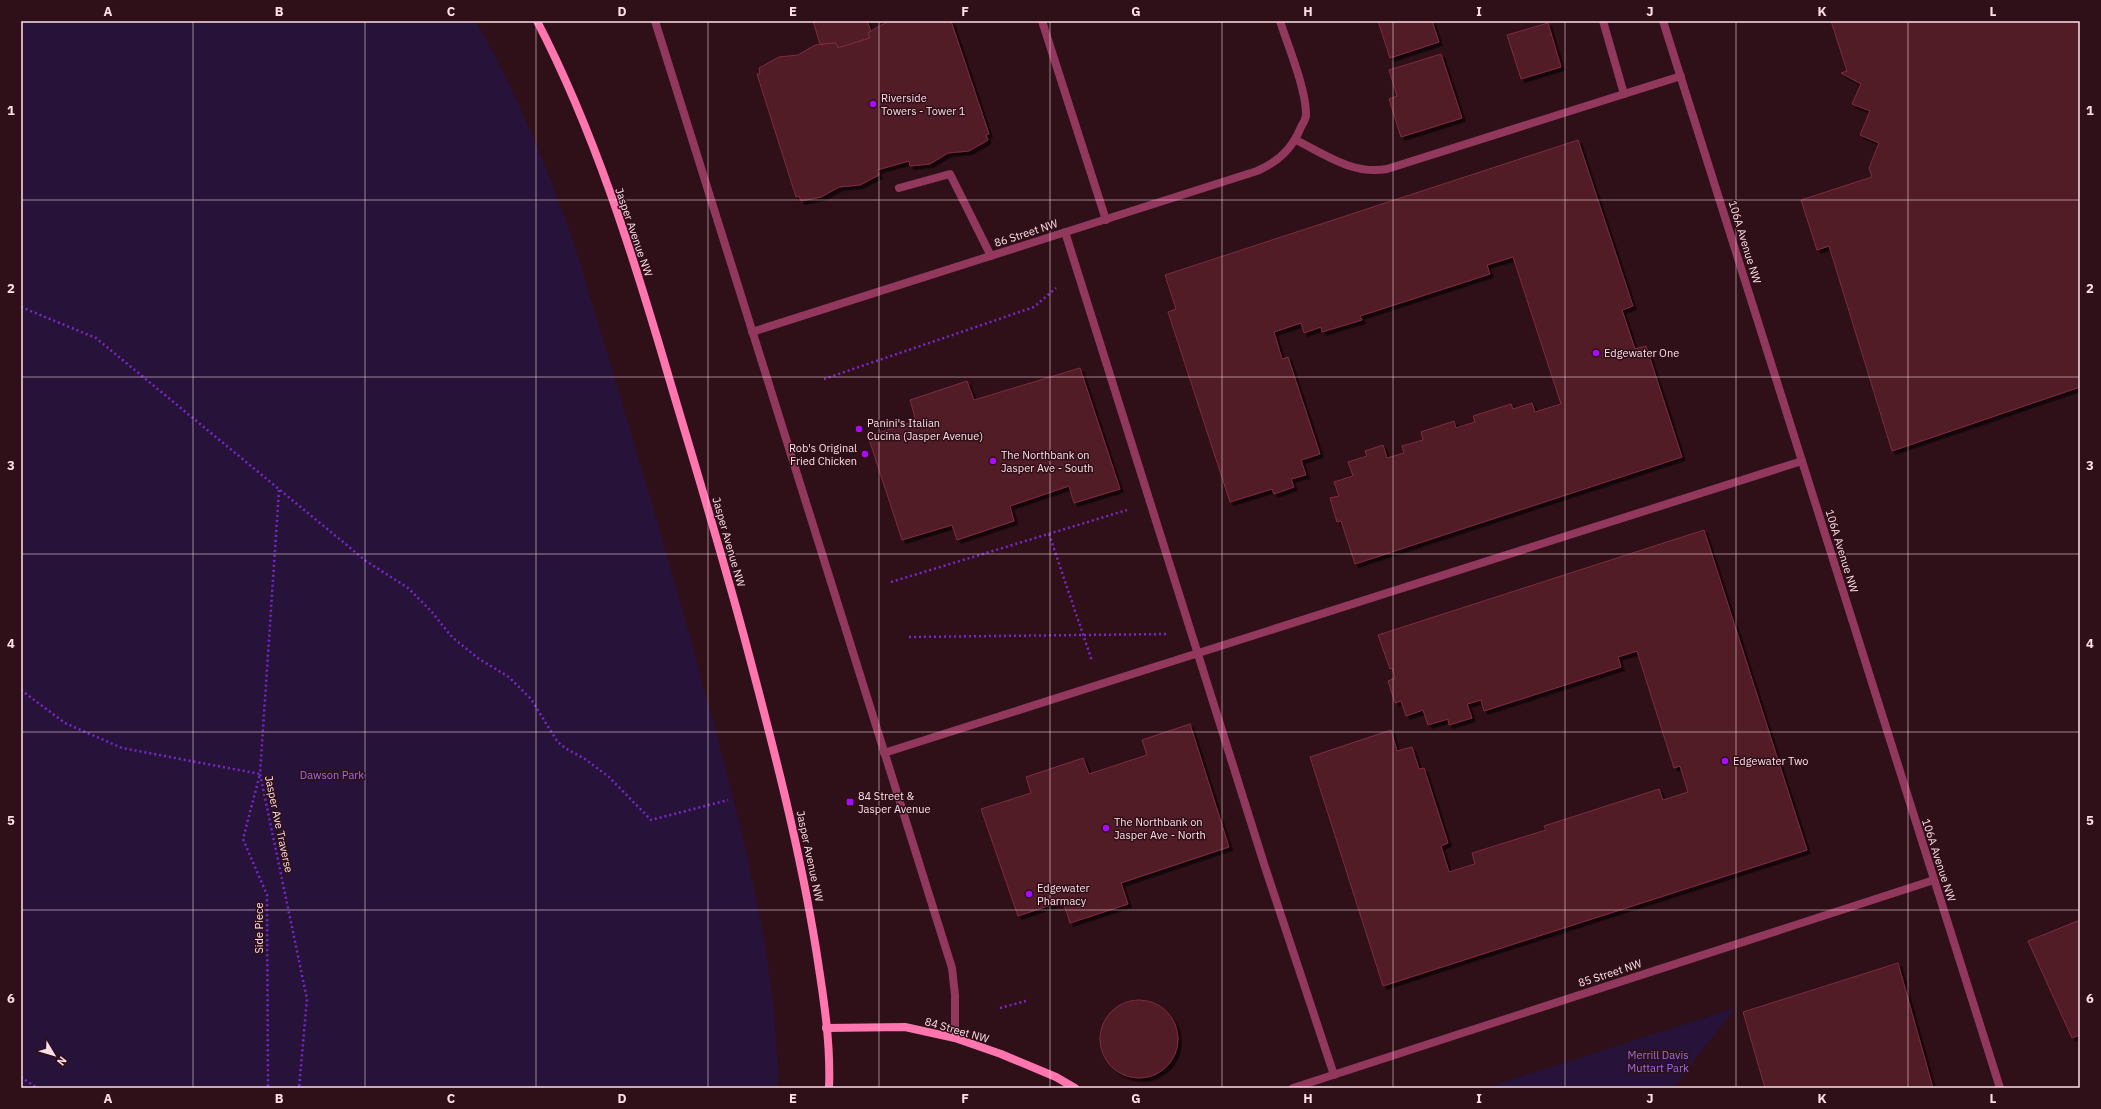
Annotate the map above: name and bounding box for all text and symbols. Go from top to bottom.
text: A [104,3,113,20]
text: B [275,3,284,20]
text: C [447,3,456,20]
text: D [617,3,627,20]
text: E [789,3,797,20]
text: F [961,3,969,20]
text: G [1131,3,1141,20]
text: H [1303,3,1313,20]
text: I [1476,3,1482,20]
text: J [1646,3,1654,20]
text: K [1817,3,1827,20]
text: L [1990,3,1997,20]
place label: Riverside Towers - Tower 1 [881,91,966,118]
marker: Riverside Towers - Tower 1 [868,99,878,109]
text: 1 [7,102,15,119]
text: 1 [2086,102,2094,119]
street label: Jasper Avenue NW [612,186,656,278]
street label: 106A Avenue NW [1726,199,1764,286]
street label: 86 Street NW [992,216,1060,250]
text: 2 [7,280,15,297]
text: 2 [2086,280,2094,297]
place label: Edgewater One [1604,346,1679,360]
marker: Edgewater One [1591,348,1601,358]
place label: Panini's Italian Cucina (Jasper Avenue) [867,416,983,443]
marker: Panini's Italian Cucina (Jasper Avenue) [854,424,864,434]
place label: Rob's Original Fried Chicken [789,441,857,468]
place label: The Northbank on Jasper Ave - South [1001,448,1094,475]
marker: Rob's Original Fried Chicken [860,449,870,459]
marker: The Northbank on Jasper Ave - South [988,456,998,466]
text: 3 [7,457,15,474]
text: 3 [2086,457,2094,474]
street label: Jasper Avenue NW [709,495,749,589]
street label: 106A Avenue NW [1823,508,1861,595]
text: 4 [7,635,15,652]
text: 4 [2086,635,2094,652]
place label: Edgewater Two [1733,754,1809,768]
marker: Edgewater Two [1720,756,1730,766]
park label: Dawson Park [300,768,364,782]
street label: Jasper Ave Traverse [262,774,296,874]
place label: 84 Street & Jasper Avenue [858,789,931,816]
marker: 84 Street & Jasper Avenue [845,797,855,807]
street label: Jasper Avenue NW [794,809,827,903]
text: 5 [7,812,15,829]
text: 5 [2086,812,2094,829]
place label: The Northbank on Jasper Ave - North [1114,815,1206,842]
street label: 106A Avenue NW [1919,817,1959,903]
marker: The Northbank on Jasper Ave - North [1101,823,1111,833]
place label: Edgewater Pharmacy [1037,881,1090,908]
marker: Edgewater Pharmacy [1024,889,1034,899]
street label: Side Piece [252,902,266,954]
street label: 85 Street NW [1576,956,1644,990]
text: 6 [7,990,15,1007]
text: 6 [2086,990,2094,1007]
street label: 84 Street NW [923,1014,991,1046]
north arrow [34,1035,74,1075]
park label: Merrill Davis Muttart Park [1627,1048,1689,1075]
text: N [54,1054,70,1069]
text: A [104,1090,113,1107]
text: B [275,1090,284,1107]
text: C [447,1090,456,1107]
text: D [617,1090,627,1107]
text: E [789,1090,797,1107]
text: F [961,1090,969,1107]
text: G [1131,1090,1141,1107]
text: H [1303,1090,1313,1107]
text: I [1476,1090,1482,1107]
text: J [1646,1090,1654,1107]
text: K [1817,1090,1827,1107]
text: L [1990,1090,1997,1107]

